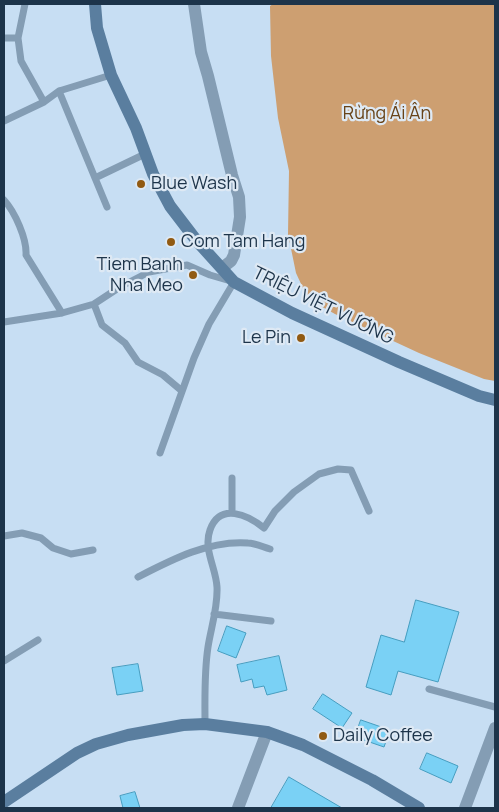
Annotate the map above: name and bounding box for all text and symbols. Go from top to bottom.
park label: Rừng Ái Ân [343,103,431,125]
place label: Blue Wash [151,173,237,195]
marker: Blue Wash [135,178,147,190]
place label: Com Tam Hang [181,231,305,253]
marker: Com Tam Hang [165,236,177,248]
place label: Tiem Banh Nha Meo [97,254,183,296]
street label: TRIỆU VIỆT VƯƠNG [249,263,397,349]
marker: Tiem Banh Nha Meo [187,269,199,281]
place label: Le Pin [242,327,291,349]
marker: Le Pin [295,332,307,344]
place label: Daily Coffee [333,725,433,747]
marker: Daily Coffee [317,730,329,742]

